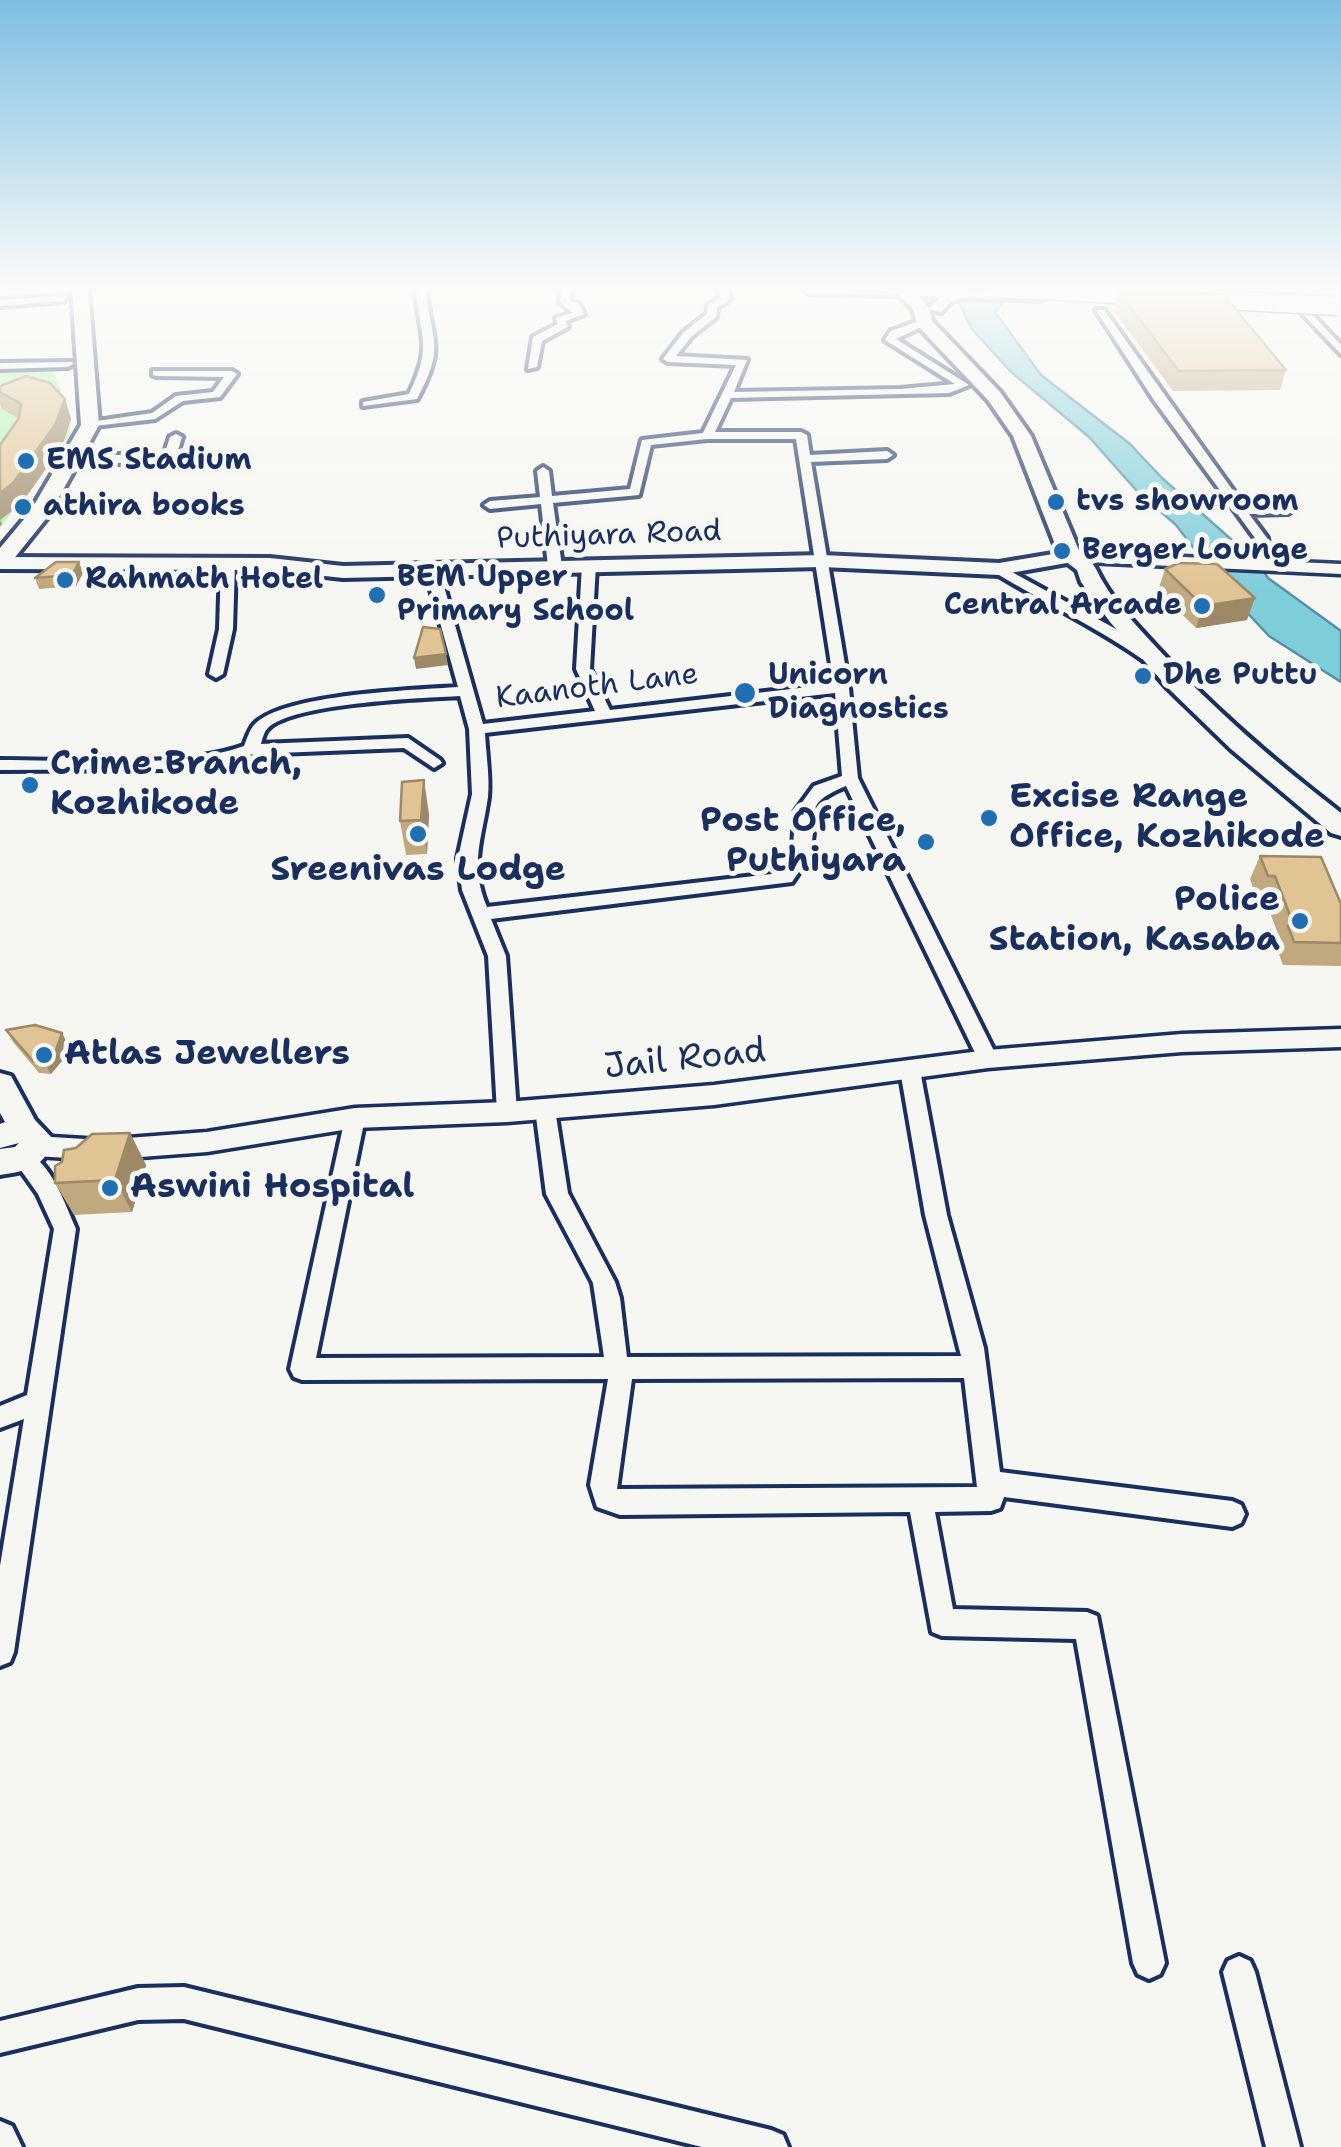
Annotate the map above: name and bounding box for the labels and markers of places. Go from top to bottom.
place label: EMS Stadium [46,443,252,479]
marker: EMS Stadium [15,450,37,472]
place label: tvs showroom [1076,484,1299,520]
place label: athira books [43,489,245,525]
marker: tvs showroom [1045,491,1067,513]
marker: athira books [12,496,34,518]
place label: Berger Lounge [1082,533,1308,569]
marker: Berger Lounge [1051,540,1073,562]
place label: BEM Upper Primary School [397,560,634,630]
place label: Rahmath Hotel [85,562,323,598]
marker: Rahmath Hotel [54,569,76,591]
marker: BEM Upper Primary School [366,584,388,606]
place label: Central Arcade [944,588,1182,624]
marker: Central Arcade [1191,595,1213,617]
place label: Unicorn Diagnostics [768,658,949,728]
place label: Dhe Puttu [1163,658,1317,694]
marker: Dhe Puttu [1132,665,1154,687]
marker: Unicorn Diagnostics [732,680,758,706]
place label: Crime Branch, Kozhikode [50,744,302,826]
marker: Crime Branch, Kozhikode [19,774,41,796]
place label: Excise Range Office, Kozhikode [1009,777,1325,859]
place label: Post Office, Puthiyara [700,801,906,883]
marker: Excise Range Office, Kozhikode [978,807,1000,829]
marker: Sreenivas Lodge [407,823,429,845]
marker: Post Office, Puthiyara [915,831,937,853]
place label: Sreenivas Lodge [270,850,566,892]
place label: Police Station, Kasaba [988,880,1280,962]
marker: Police Station, Kasaba [1289,910,1311,932]
place label: Atlas Jewellers [64,1034,350,1076]
marker: Atlas Jewellers [33,1044,55,1066]
place label: Aswini Hospital [130,1167,414,1209]
marker: Aswini Hospital [99,1177,121,1199]

